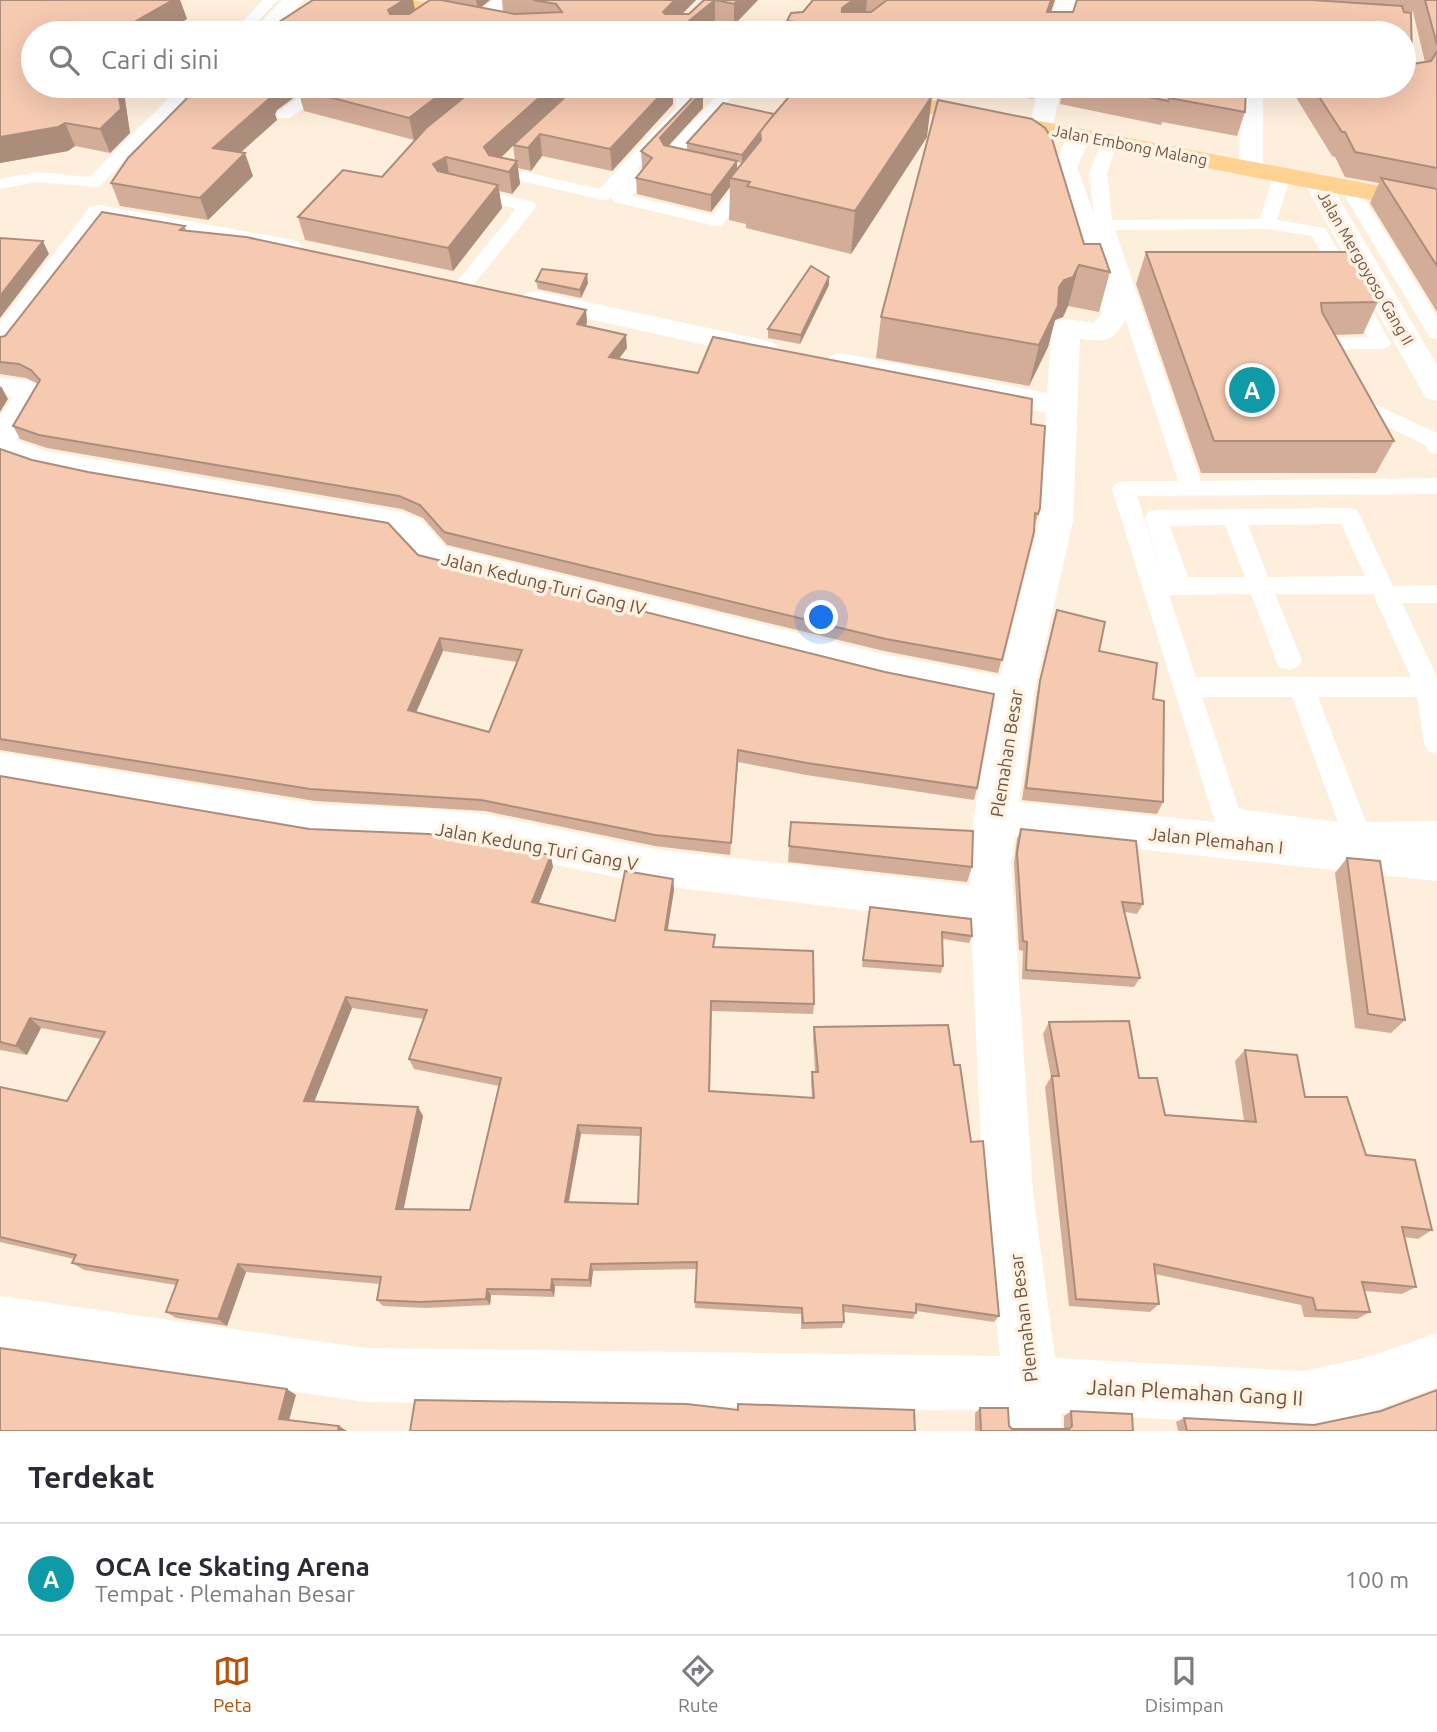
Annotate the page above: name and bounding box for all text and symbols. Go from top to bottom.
search box [21,21,1416,98]
icon: search [45,41,83,79]
text: Cari di sini [101,45,219,74]
street label: Jalan Embong Malang [1051,121,1209,169]
street label: Jalan Mergoyoso Gang II [1315,188,1417,348]
pin: A [1229,364,1275,416]
street label: Jalan Kedung Turi Gang IV [440,548,649,618]
your location [804,600,838,634]
street label: Plemahan Besar [986,687,1026,818]
street label: Jalan Kedung Turi Gang V [434,818,640,874]
street label: Jalan Plemahan I [1148,823,1284,857]
street label: Plemahan Besar [1005,1252,1041,1383]
street label: Jalan Plemahan Gang II [1086,1374,1304,1410]
text: Terdekat [28,1460,154,1494]
text: OCA Ice Skating Arena [95,1552,370,1581]
text: A [43,1567,59,1592]
text: 100 m [1345,1567,1409,1592]
text: Tempat · Plemahan Besar [95,1581,355,1606]
tab: Peta [213,1652,252,1716]
tab: Rute [678,1652,719,1716]
tab: Disimpan [1145,1652,1224,1716]

